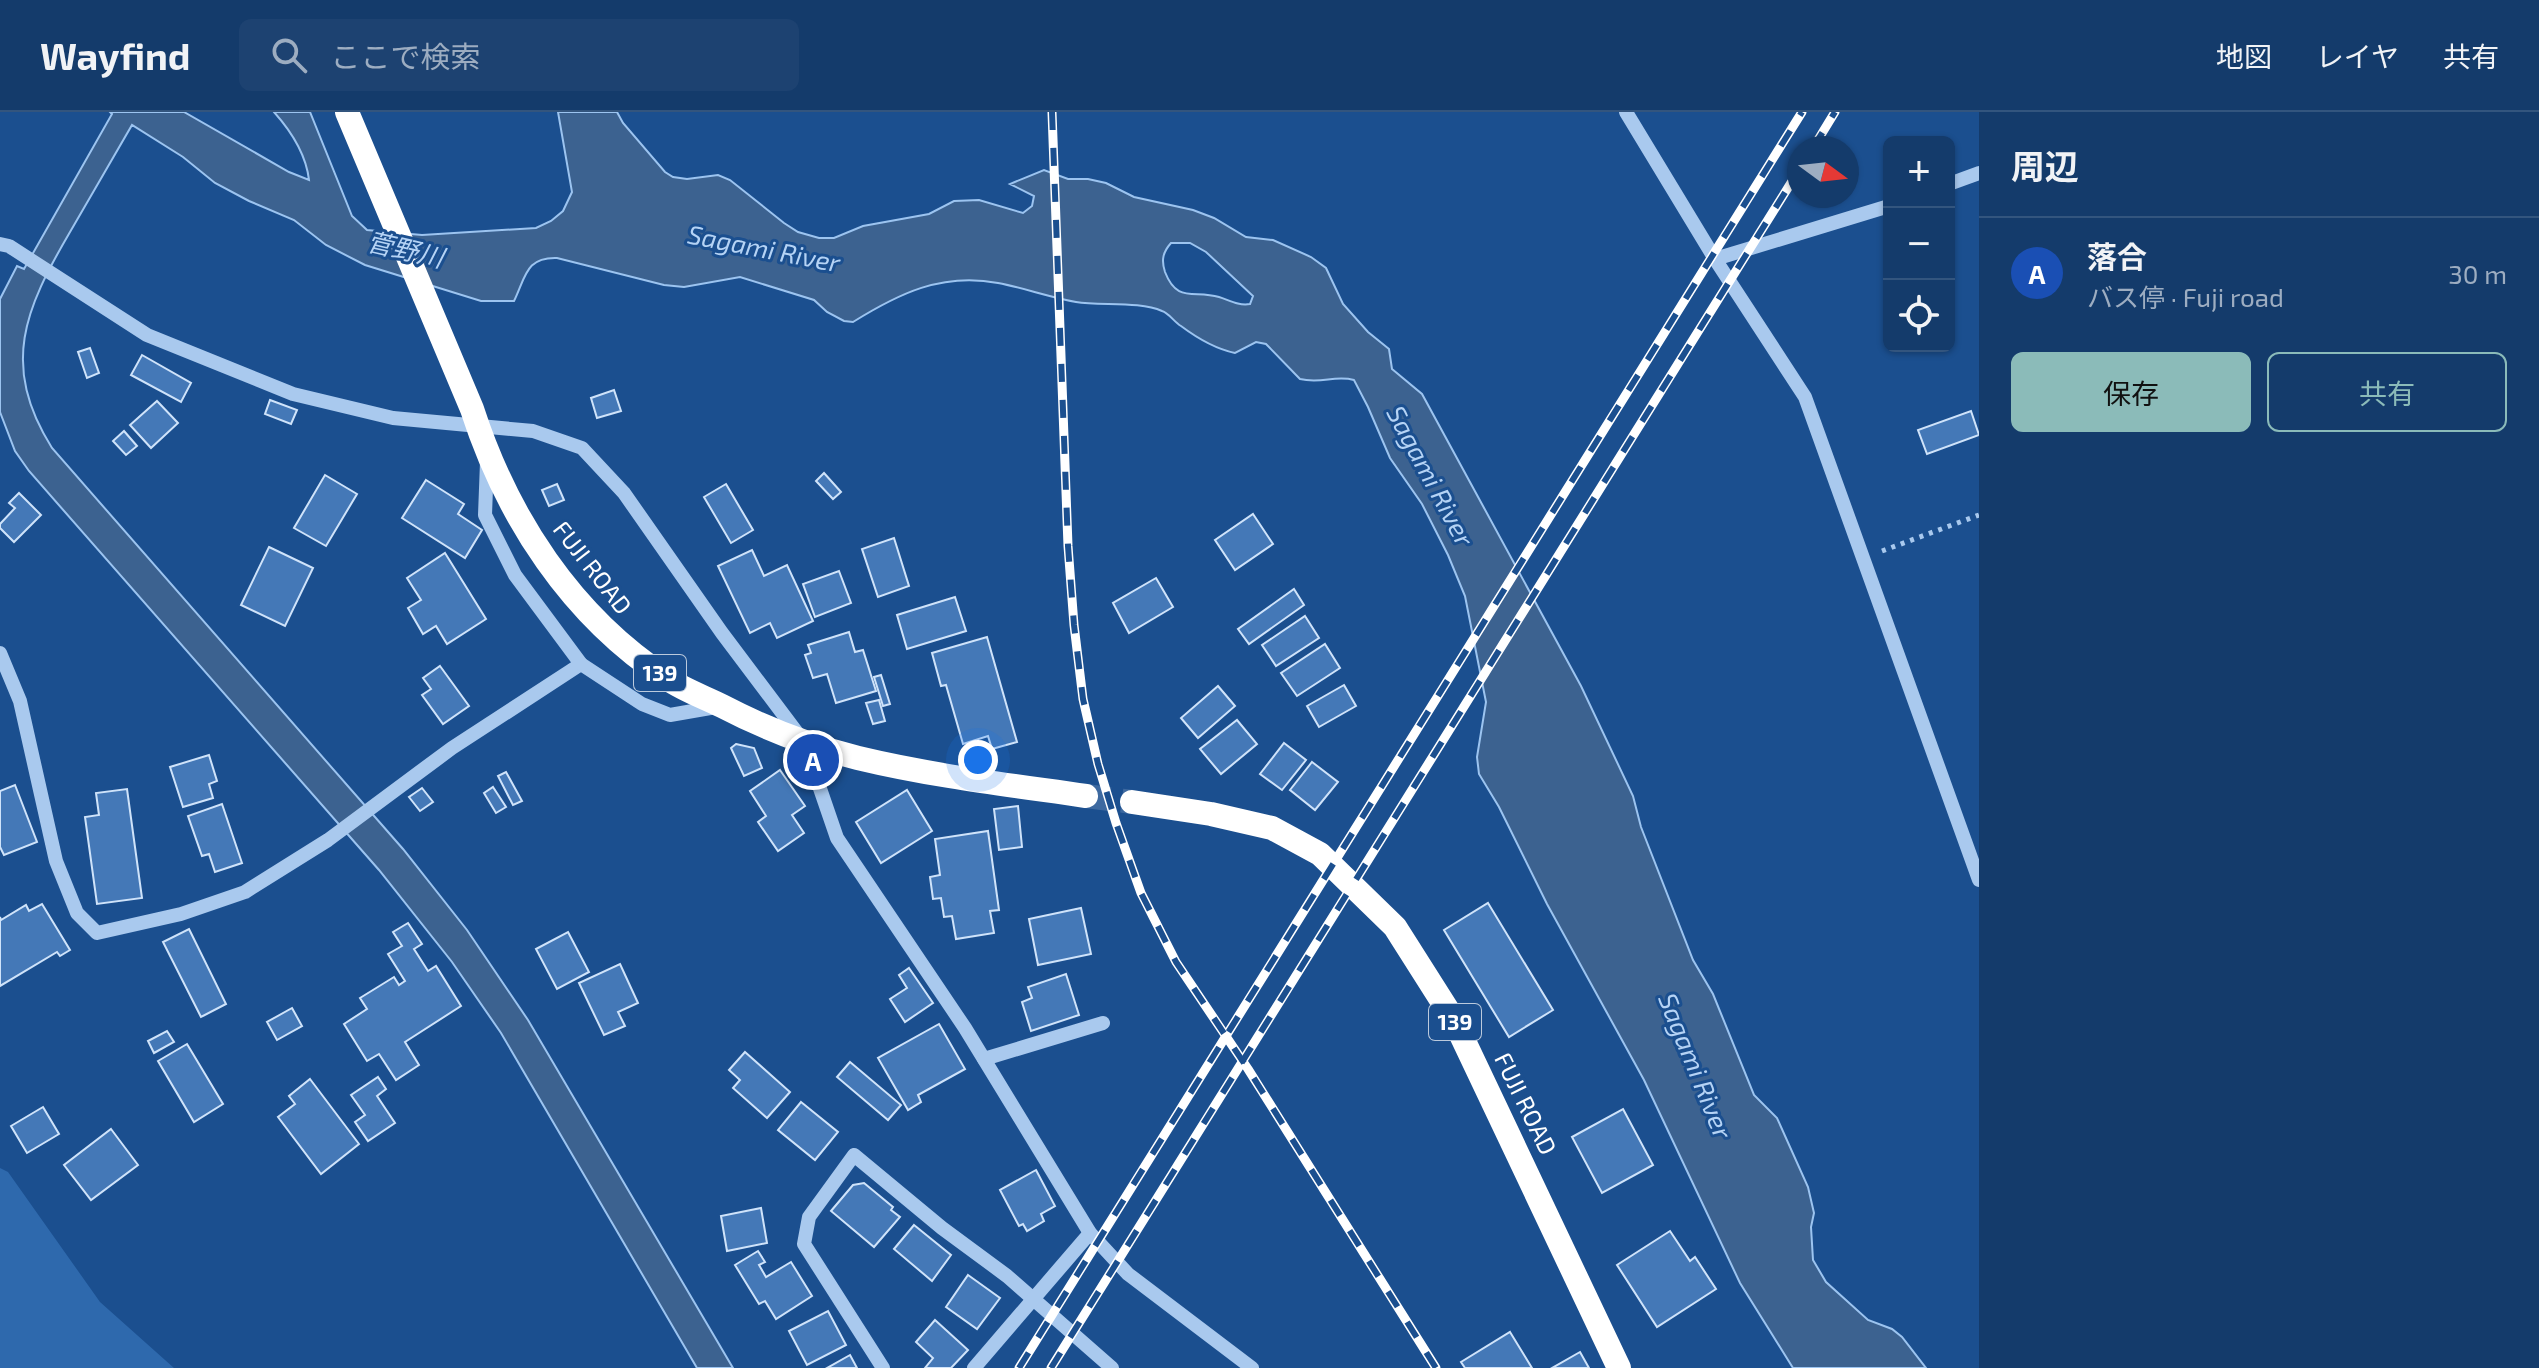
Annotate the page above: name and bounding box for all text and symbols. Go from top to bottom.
search box [239,19,799,91]
text: Wayfind [40,32,191,78]
icon: search [267,33,311,77]
text: ここで検索 [331,38,481,74]
text: 地図 [2216,39,2272,73]
text: レイヤ [2316,39,2399,73]
text: 共有 [2443,39,2499,73]
north arrow [1787,136,1859,208]
map controls [1883,136,1955,352]
button: + [1883,136,1955,208]
text: 周辺 [2011,145,2079,186]
button: − [1883,208,1955,280]
water label: Sagami River [685,218,844,278]
water label: 菅野川 [364,225,450,273]
text: 落合 [2087,238,2147,274]
text: A [2029,258,2045,289]
text: 30 m [2448,258,2507,289]
button: locate [1883,280,1955,352]
text: バス停 · Fuji road [2087,281,2284,312]
button: 保存 [2011,352,2251,432]
button: 共有 [2267,352,2507,432]
water label: Sagami River [1381,400,1482,551]
street label: FUJI ROAD [548,515,638,619]
road number: 139 [634,655,686,691]
pin: A [787,730,839,790]
your location [958,740,998,780]
water label: Sagami River [1653,988,1740,1144]
road number: 139 [1429,1004,1481,1040]
street label: FUJI ROAD [1489,1048,1563,1159]

